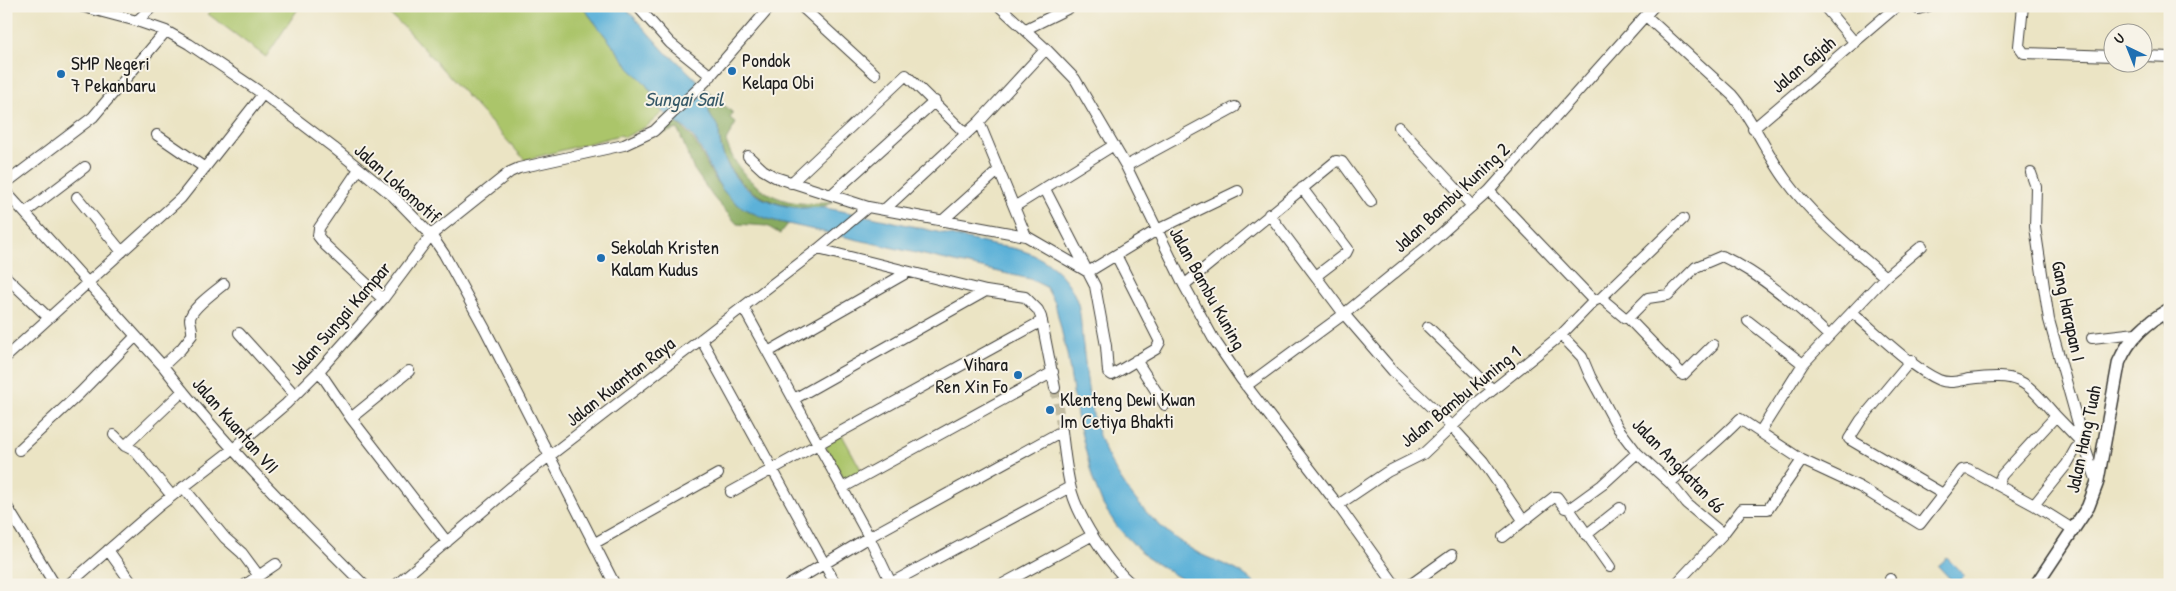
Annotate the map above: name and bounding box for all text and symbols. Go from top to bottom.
north arrow [2104,22,2154,72]
text: U [2109,28,2128,48]
street label: Jalan Gajah [1765,29,1841,99]
place label: Pondok Kelapa Obi [742,47,815,95]
place label: SMP Negeri 7 Pekanbaru [71,50,156,98]
marker: Pondok Kelapa Obi [726,65,738,77]
marker: SMP Negeri 7 Pekanbaru [55,68,67,80]
water label: Sungai Sail [645,85,725,113]
street label: Jalan Bambu Kuning 2 [1387,136,1515,258]
street label: Jalan Lokomotif [349,137,447,229]
street label: Jalan Bambu Kuning [1163,222,1253,354]
place label: Sekolah Kristen Kalam Kudus [611,234,719,282]
marker: Sekolah Kristen Kalam Kudus [595,252,607,264]
street label: Jalan Sungai Kampar [283,255,397,380]
street label: Gang Harapan I [2046,258,2092,364]
street label: Jalan Kuantan Raya [560,330,680,432]
street label: Jalan Bambu Kuning 1 [1394,339,1526,453]
place label: Vihara Ren Xin Fo [935,351,1009,399]
marker: Vihara Ren Xin Fo [1012,369,1024,381]
street label: Jalan Kuantan VII [187,371,285,479]
street label: Jalan Hang Tuah [2059,383,2107,495]
place label: Klenteng Dewi Kwan Im Cetiya Bhakti [1060,386,1195,434]
marker: Klenteng Dewi Kwan Im Cetiya Bhakti [1044,404,1056,416]
street label: Jalan Angkatan 66 [1627,411,1731,519]

